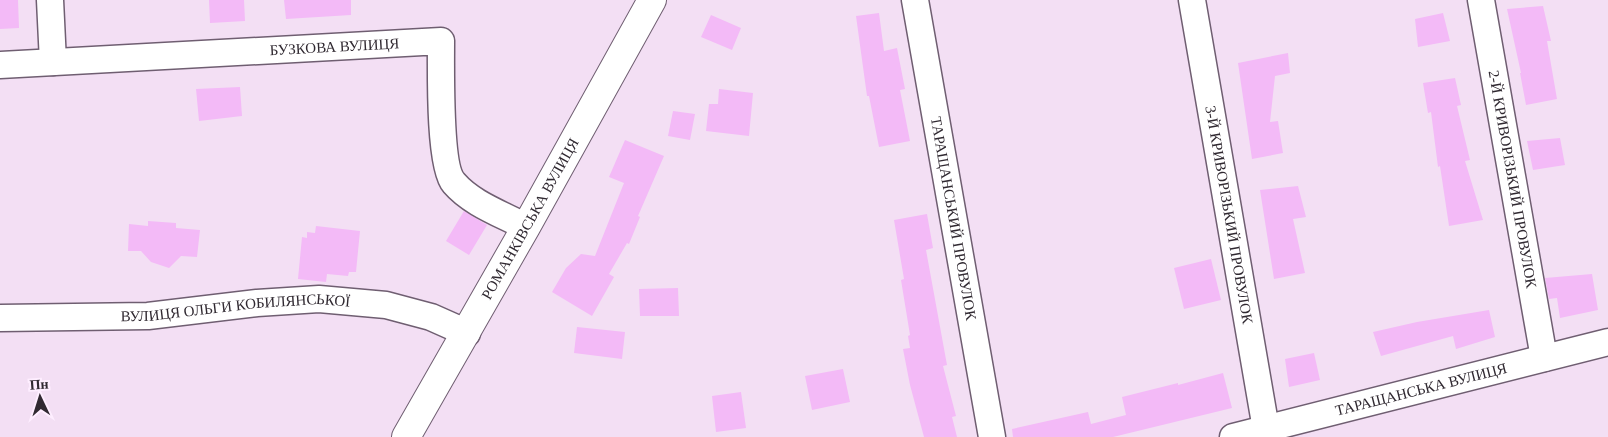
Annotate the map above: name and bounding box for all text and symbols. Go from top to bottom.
street label: БУЗКОВА ВУЛИЦЯ [269,35,400,58]
street label: 2-Й КРИВОРІЗЬКИЙ ПРОВУЛОК [1486,69,1540,290]
street label: 3-Й КРИВОРІЗЬКИЙ ПРОВУЛОК [1202,105,1256,326]
street label: ТАРАЩАНСЬКИЙ ПРОВУЛОК [928,116,979,323]
street label: РОМАНКІВСЬКА ВУЛИЦЯ [478,135,582,302]
street label: ВУЛИЦЯ ОЛЬГИ КОБИЛЯНСЬКОЇ [121,291,351,324]
street label: ТАРАЩАНСЬКА ВУЛИЦЯ [1334,360,1508,419]
north arrow [15,372,65,422]
text: Пн [29,376,49,393]

